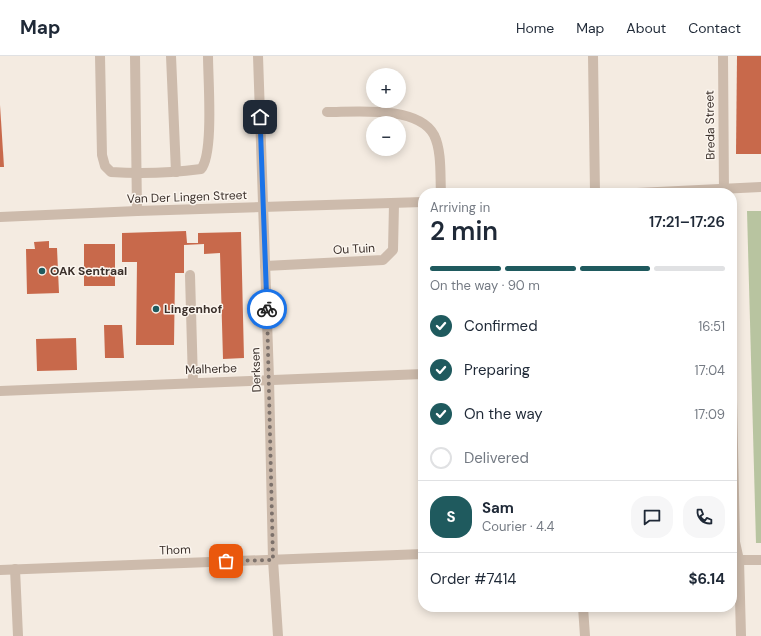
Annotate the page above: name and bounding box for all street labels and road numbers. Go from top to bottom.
street label: Breda Street [701,90,719,160]
street label: Van Der Lingen Street [127,187,248,207]
street label: Ou Tuin [333,240,376,258]
street label: Derksen [247,347,265,393]
street label: Malherbe [185,360,237,378]
street label: Thom [159,541,191,559]

